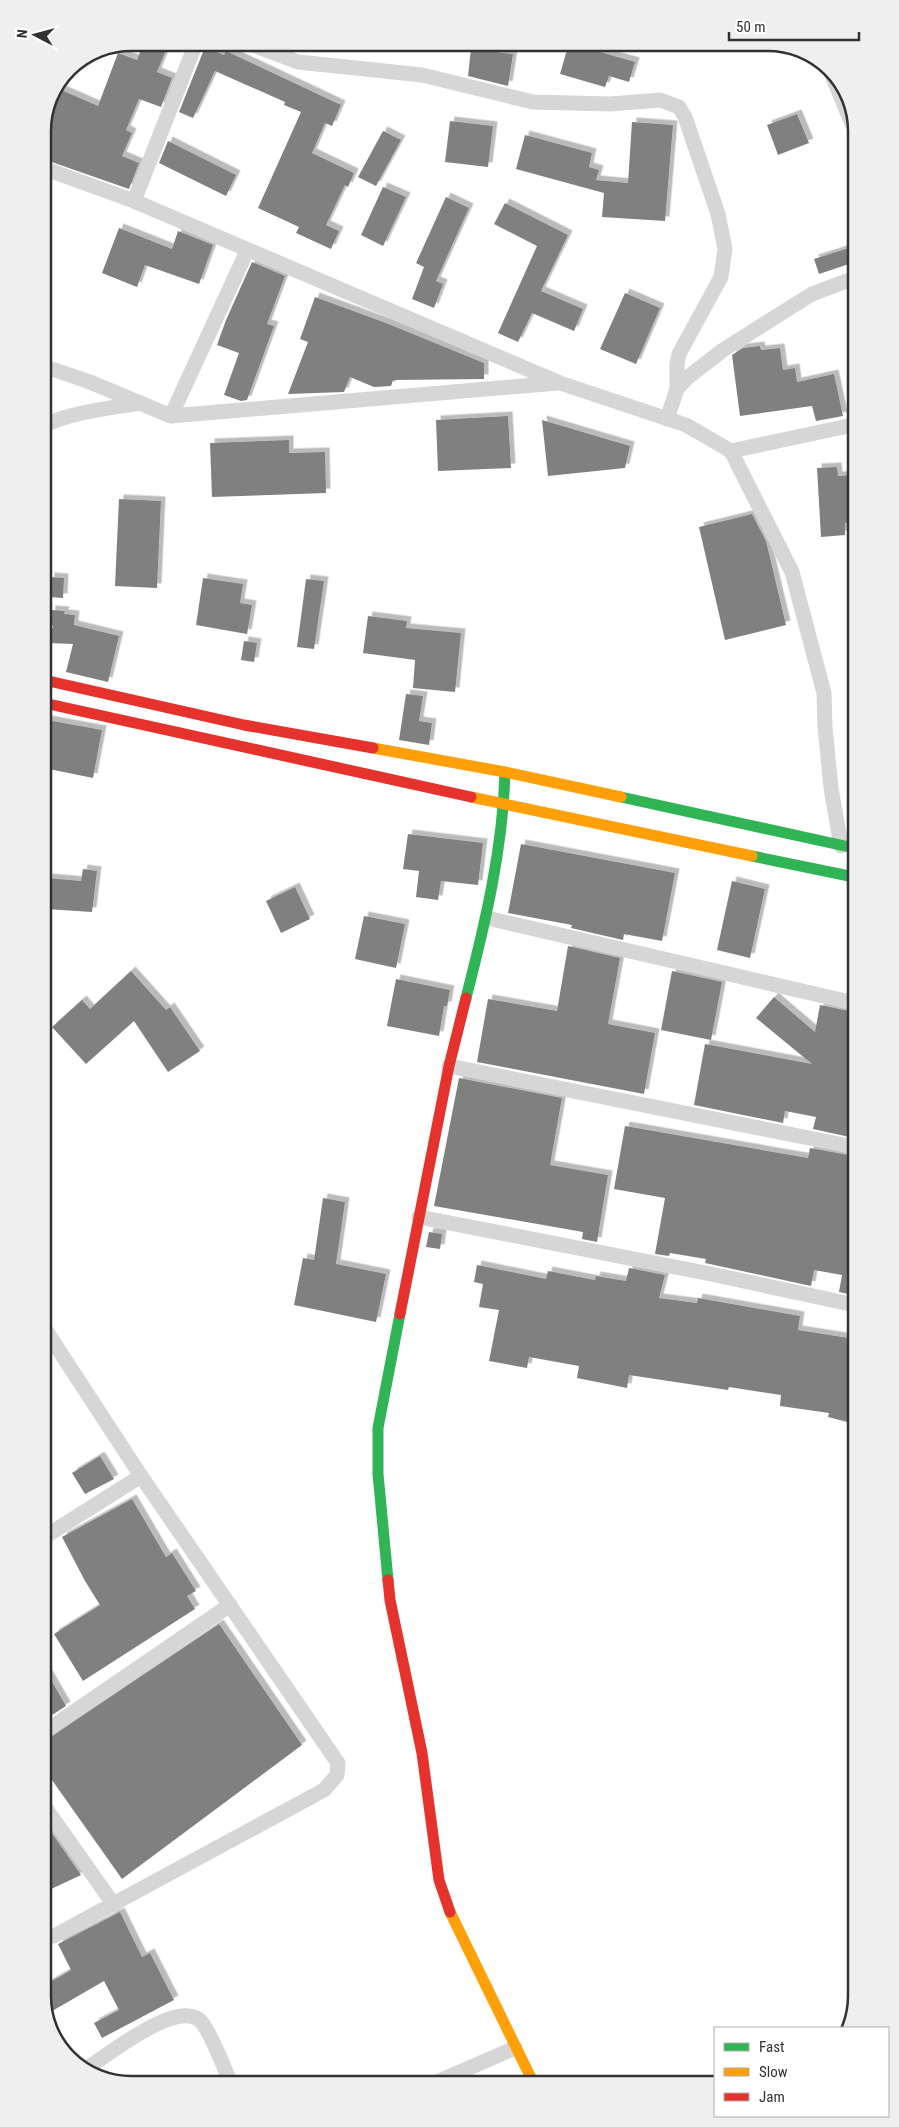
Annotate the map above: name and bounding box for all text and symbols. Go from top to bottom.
north arrow [10,10,60,60]
scale bar [729,10,859,42]
text: 50 m [736,18,766,36]
text: N [14,29,30,39]
legend [714,2027,889,2117]
text: Fast [759,2038,784,2056]
text: Slow [759,2063,788,2081]
text: Jam [759,2088,785,2106]

